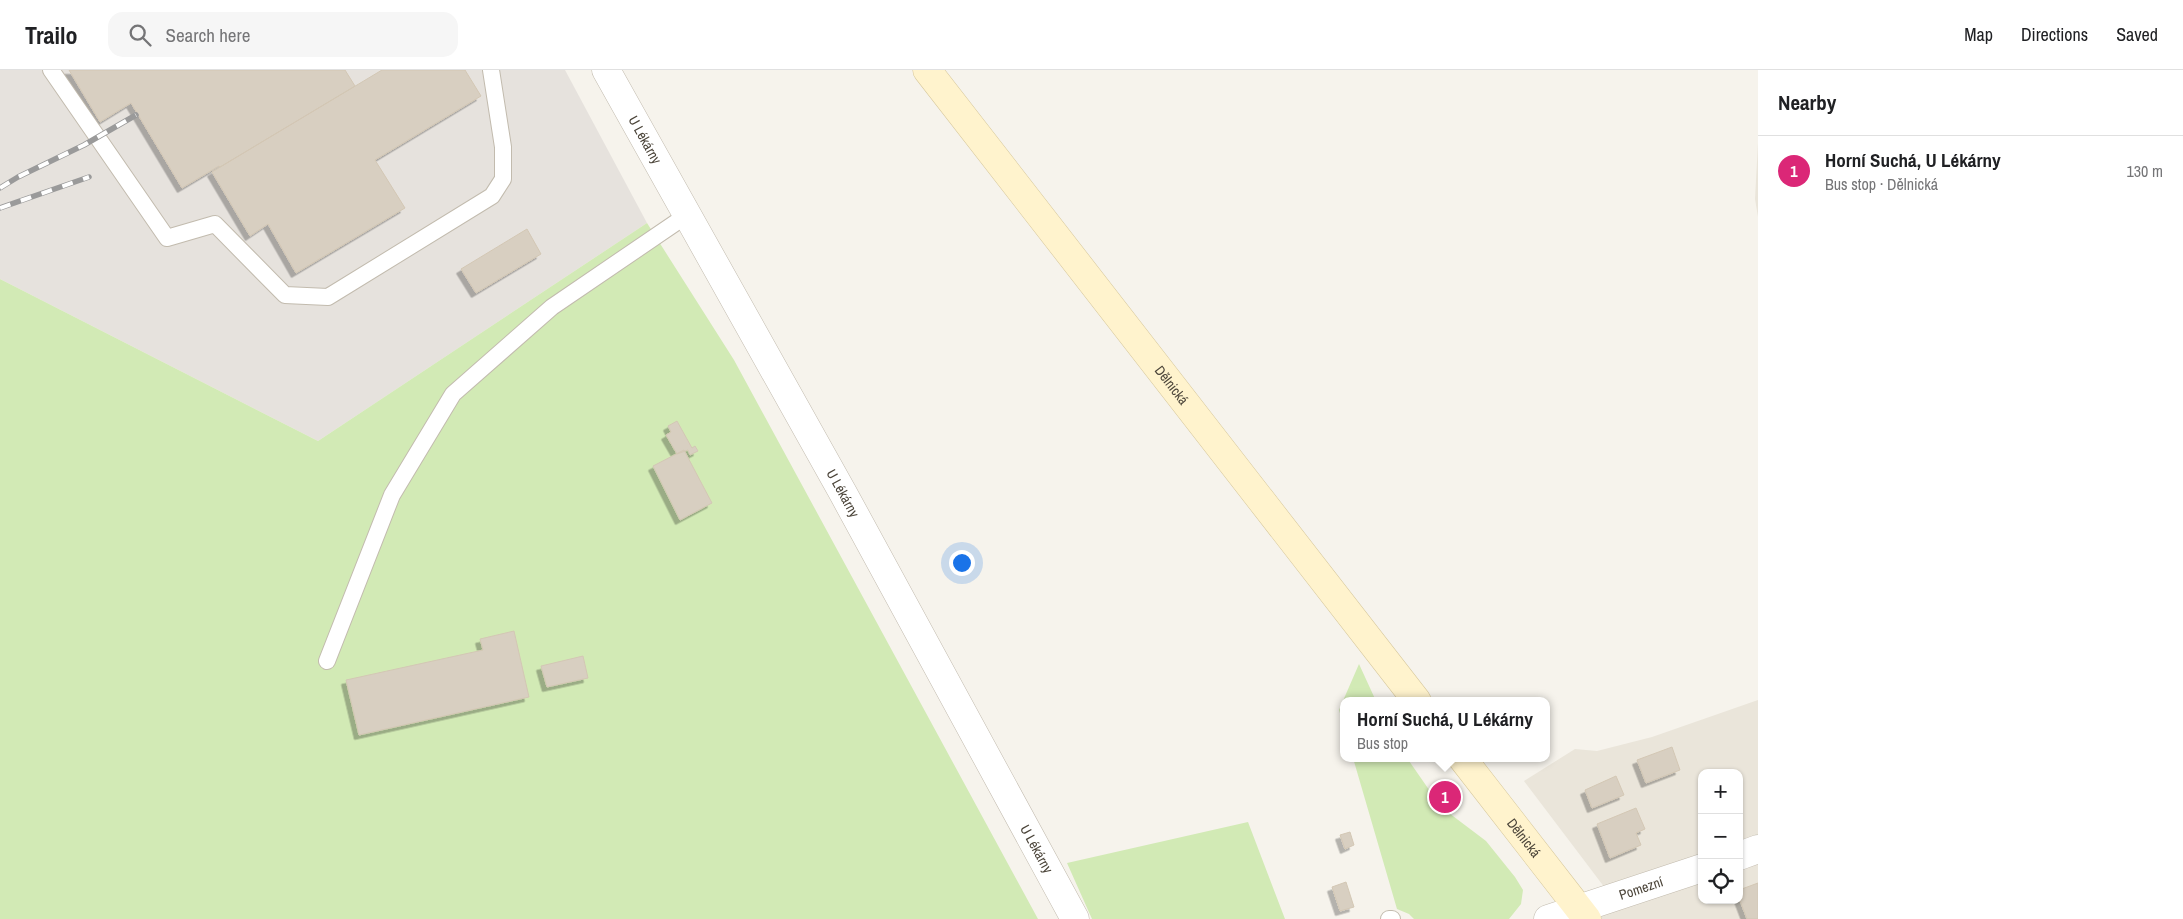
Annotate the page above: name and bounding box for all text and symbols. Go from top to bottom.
search box [108,12,458,57]
text: Trailo [25,19,78,51]
icon: search [126,21,154,49]
text: Search here [166,22,250,48]
text: Map [1964,22,1993,47]
text: Directions [2021,22,2088,47]
text: Saved [2116,22,2158,47]
text: Nearby [1778,88,1836,117]
street label: U Lékárny [624,113,666,167]
text: Horní Suchá, U Lékárny [1825,147,2001,173]
text: 1 [1790,160,1798,182]
text: 130 m [2127,160,2163,182]
text: Bus stop · Dělnická [1825,173,1938,195]
street label: Dělnická [1151,362,1193,409]
street label: U Lékárny [822,466,864,521]
your location [949,550,975,576]
popup [1340,697,1550,762]
text: Horní Suchá, U Lékárny [1357,706,1533,732]
text: Bus stop [1357,732,1408,754]
map controls [1698,769,1743,904]
button: + [1698,769,1743,814]
pin: 1 [1429,778,1461,816]
button: − [1698,814,1743,859]
street label: Dělnická [1503,815,1545,861]
street label: U Lékárny [1016,821,1057,876]
button: locate [1698,859,1743,904]
street label: Pomezní [1617,872,1666,904]

